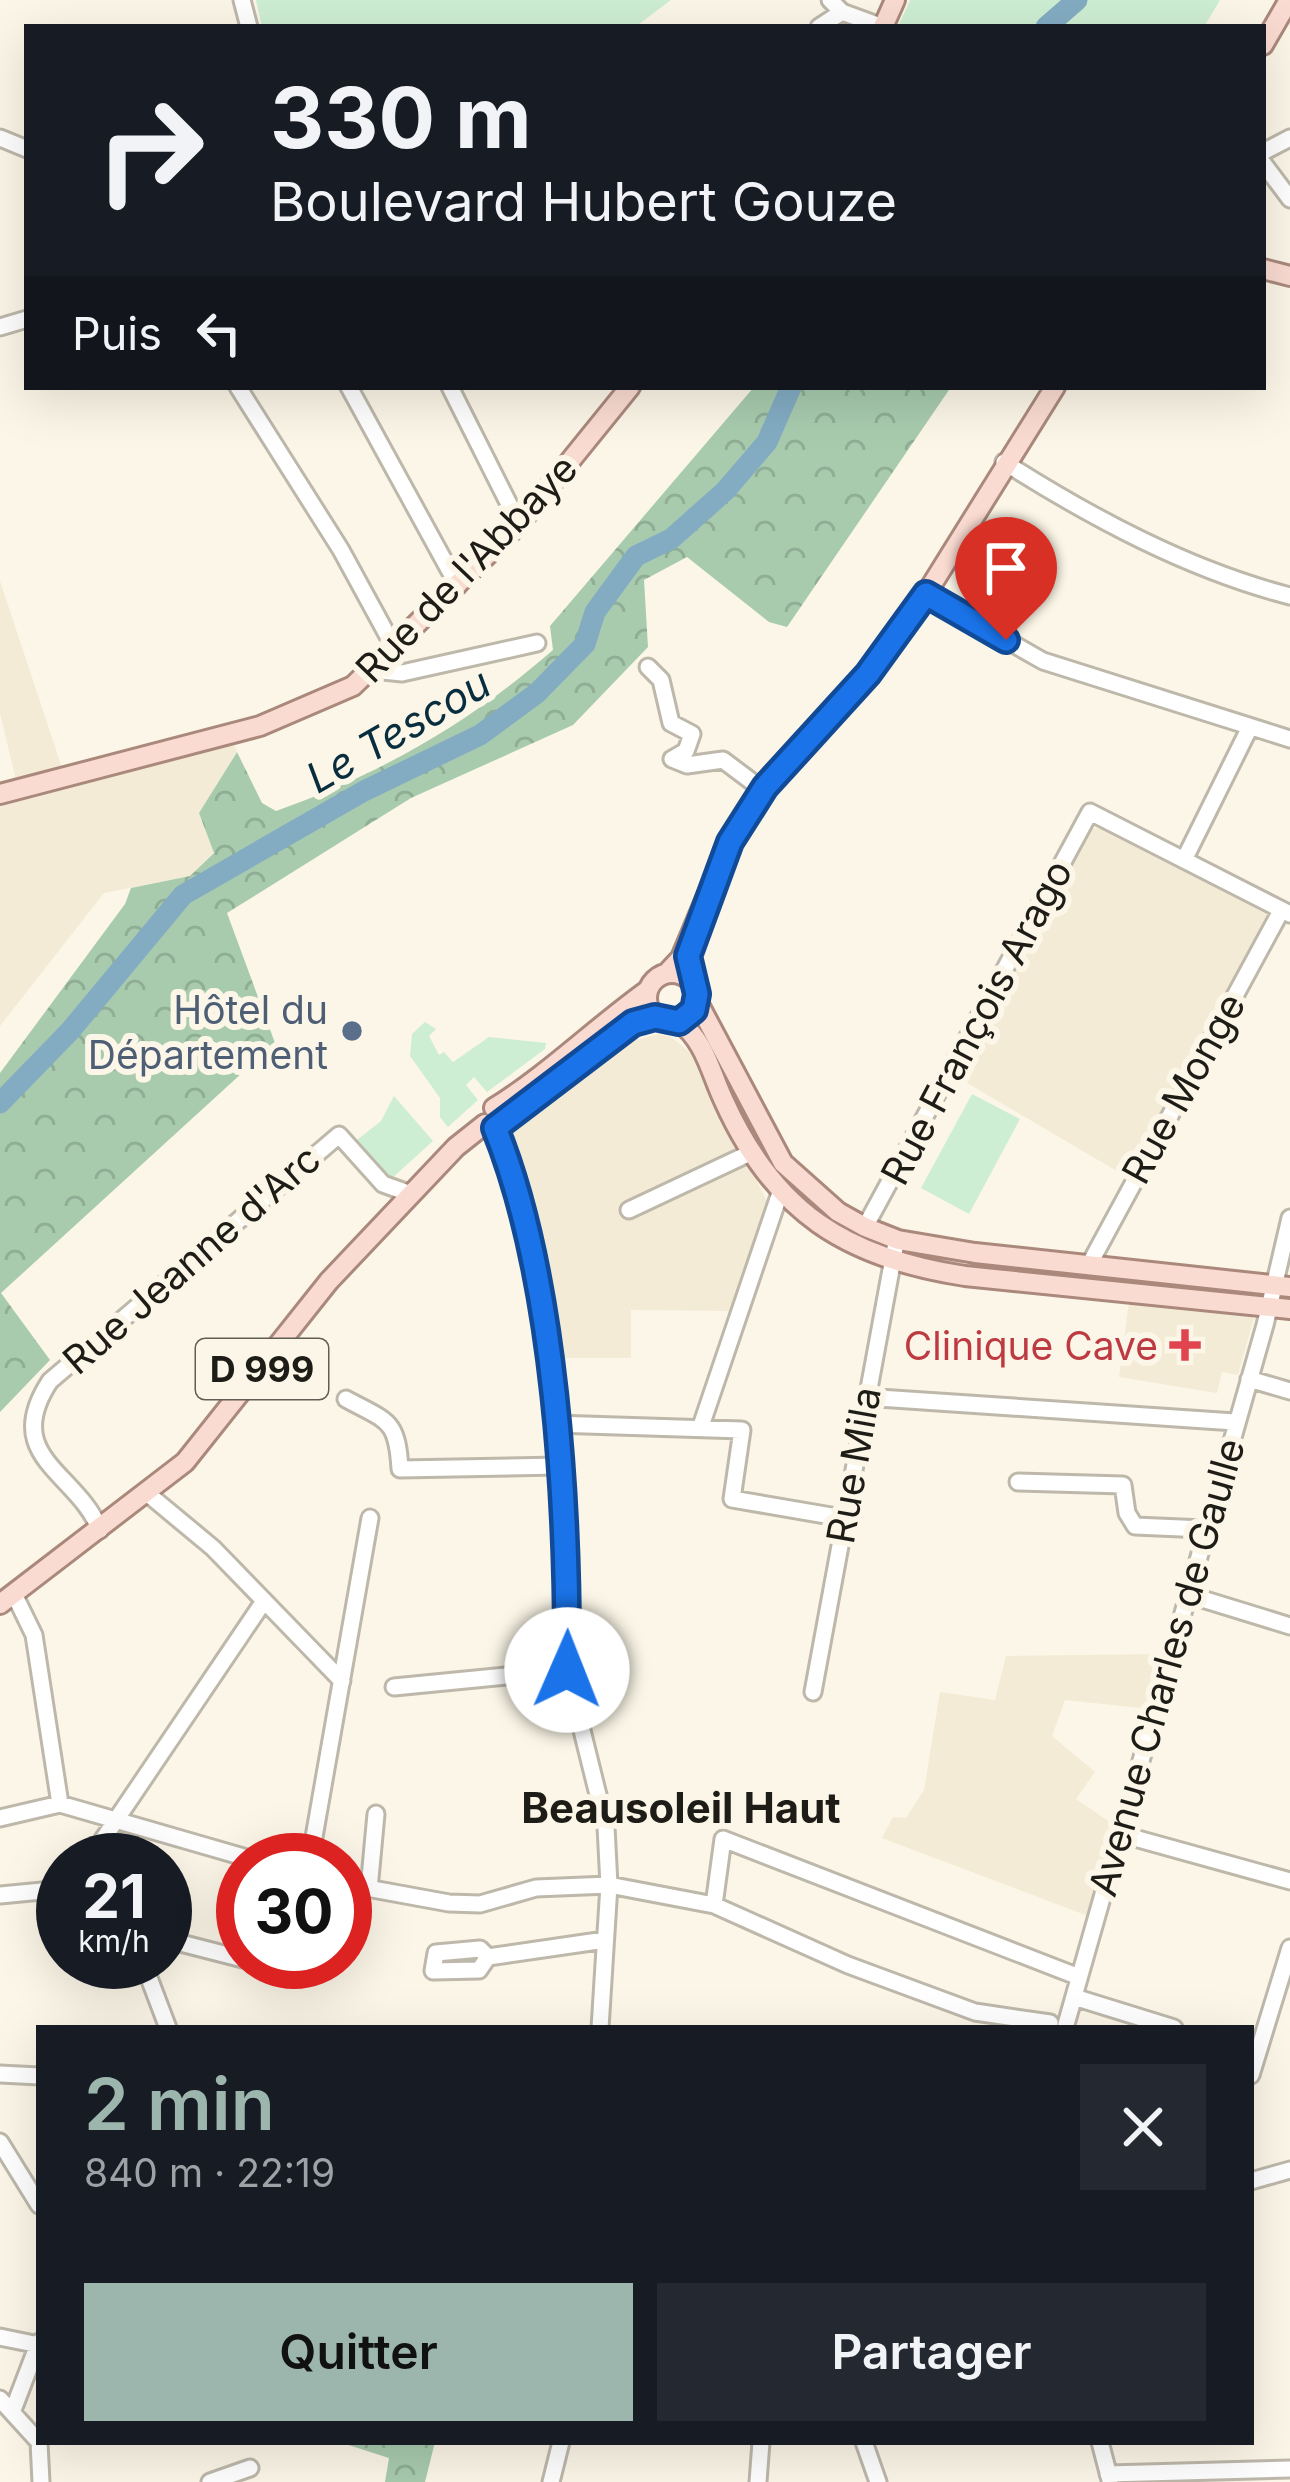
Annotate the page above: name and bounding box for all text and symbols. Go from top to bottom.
text: 330 m [270,67,532,168]
icon: right [72,72,228,228]
text: Boulevard Hubert Gouze [270,169,897,234]
icon: left [186,300,252,366]
text: Puis [72,306,162,361]
street label: Rue de l'Abbaye [346,445,586,691]
pin [955,517,1057,640]
icon: arrive [973,535,1039,601]
water label: Le Tescou [297,657,499,803]
street label: Rue François Arago [871,852,1081,1192]
street label: Rue Monge [1111,985,1255,1191]
place label: Hôtel du Département [88,986,328,1078]
marker: Hôtel du Département [339,1018,365,1044]
street label: Rue Jeanne d'Arc [53,1135,329,1383]
place label: Clinique Cave [904,1322,1158,1369]
marker: Clinique Cave [1169,1329,1201,1361]
road number: D 999 [196,1339,328,1399]
street label: Rue Mila [816,1383,890,1547]
street label: Avenue Charles de Gaulle [1078,1433,1254,1901]
position arrow [504,1607,630,1733]
district label: Beausoleil Haut [521,1782,841,1833]
speed limit sign: 30 [216,1833,372,1989]
text: 21 [82,1860,146,1932]
text: km/h [78,1923,150,1959]
text: 2 min [84,2060,275,2147]
button: close [1080,2064,1206,2190]
text: 840 m · 22:19 [84,2149,335,2196]
button: Quitter [84,2283,633,2421]
button: Partager [657,2283,1206,2421]

